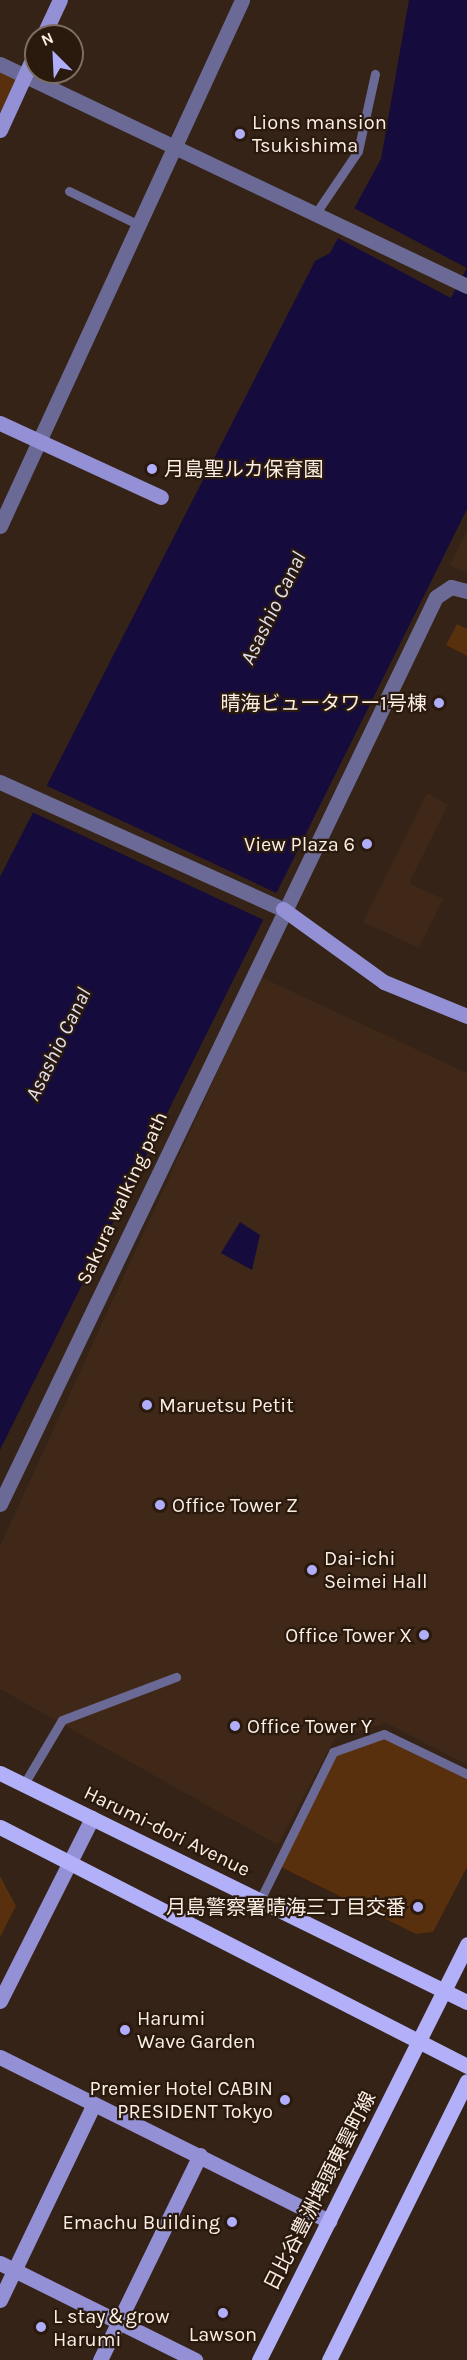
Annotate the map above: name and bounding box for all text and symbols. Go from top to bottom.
north arrow [24,24,84,84]
text: N [38,28,56,50]
place label: Lions mansion Tsukishima [252,110,387,157]
marker: Lions mansion Tsukishima [233,127,247,141]
place label: 月島聖ルカ保育園 [164,457,324,481]
marker: 月島聖ルカ保育園 [145,462,159,476]
water label: Asashio Canal [235,547,311,669]
place label: 晴海ビュータワー1号棟 [220,691,427,715]
marker: 晴海ビュータワー1号棟 [432,696,446,710]
place label: View Plaza 6 [244,832,355,856]
marker: View Plaza 6 [360,837,374,851]
water label: Asashio Canal [20,983,96,1105]
street label: Sakura walking path [71,1108,173,1288]
place label: Maruetsu Petit [159,1393,294,1417]
marker: Maruetsu Petit [140,1398,154,1412]
place label: Office Tower Z [172,1493,298,1517]
marker: Office Tower Z [153,1498,167,1512]
place label: Dai-ichi Seimei Hall [324,1546,428,1593]
marker: Dai-ichi Seimei Hall [305,1563,319,1577]
place label: Office Tower X [285,1623,412,1647]
marker: Office Tower X [417,1628,431,1642]
place label: Office Tower Y [247,1714,372,1738]
marker: Office Tower Y [228,1719,242,1733]
street label: Harumi-dori Avenue [80,1780,254,1882]
place label: 月島警察署晴海三丁目交番 [166,1895,406,1919]
marker: 月島警察署晴海三丁目交番 [411,1900,425,1914]
place label: Harumi Wave Garden [137,2006,256,2053]
marker: Harumi Wave Garden [118,2023,132,2037]
place label: Premier Hotel CABIN PRESIDENT Tokyo [90,2076,273,2123]
street label: 日比谷豊洲埠頭東雲町線 [259,2088,381,2294]
marker: Premier Hotel CABIN PRESIDENT Tokyo [278,2093,292,2107]
place label: Emachu Building [63,2210,220,2234]
marker: Emachu Building [225,2215,239,2229]
place label: L stay＆grow Harumi [53,2304,169,2351]
marker: Lawson [216,2306,230,2320]
marker: L stay＆grow Harumi [34,2320,48,2334]
place label: Lawson [189,2322,257,2346]

